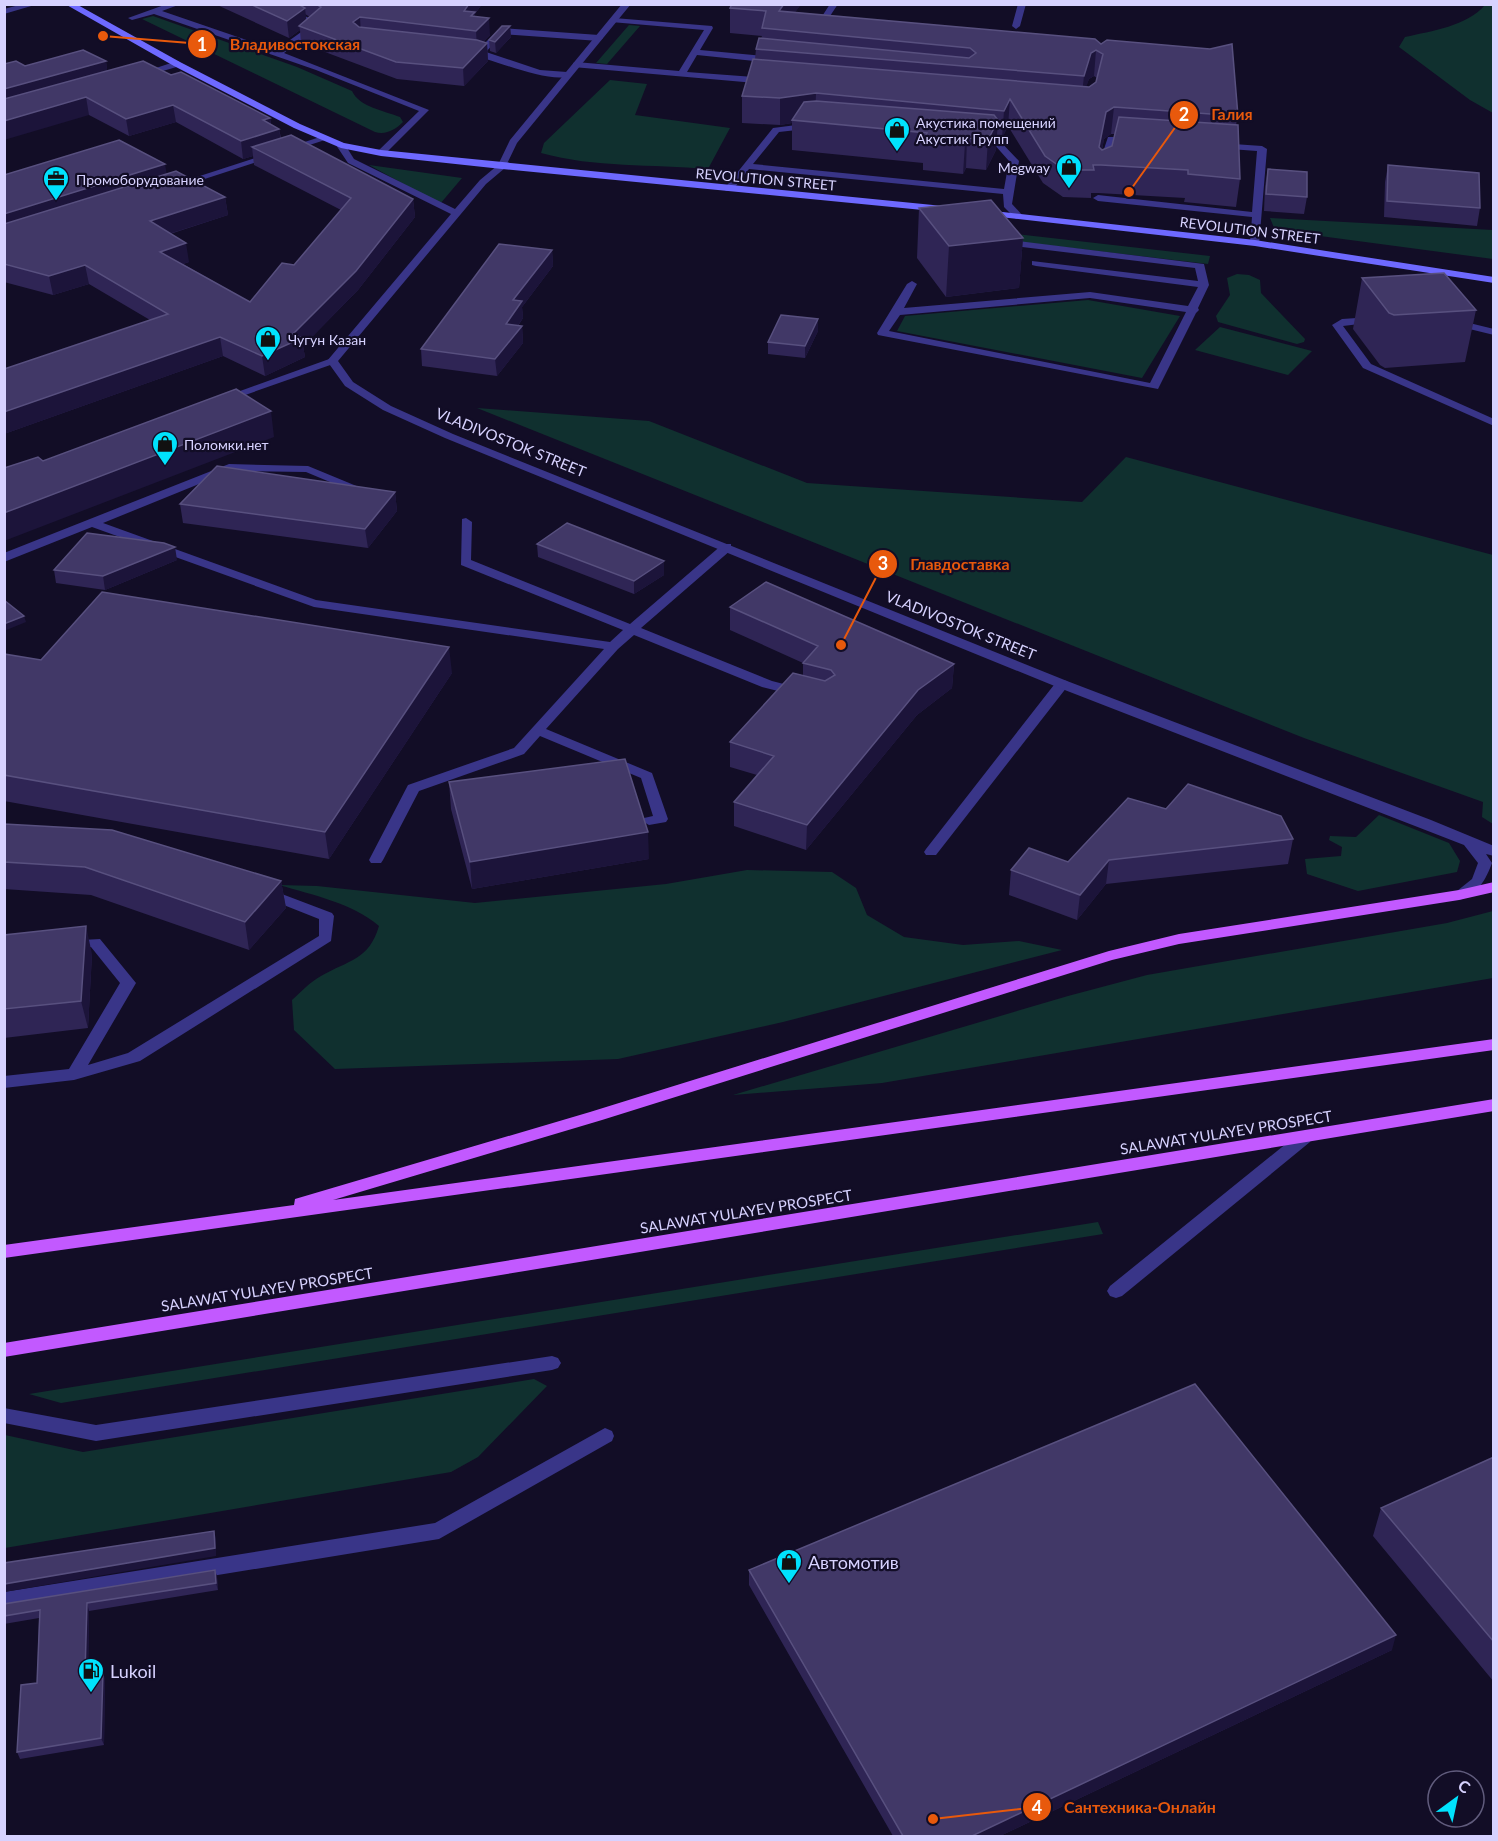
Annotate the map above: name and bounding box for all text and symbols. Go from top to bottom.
callout: Владивостокская [187,27,372,61]
text: 1 [197,33,207,55]
text: Владивостокская [230,34,360,53]
callout: Галия [1169,98,1265,132]
text: 2 [1179,103,1189,125]
text: Галия [1211,104,1253,123]
place label: Акустика помещений Акустик Групп [916,114,1056,147]
shop icon: Акустика помещений Акустик Групп [882,115,912,153]
shop icon: Megway [1054,152,1084,190]
place label: Megway [998,159,1051,176]
office icon: Промоборудование [41,164,71,202]
street label: REVOLUTION STREET [695,164,838,194]
place label: Промоборудование [76,171,204,188]
street label: REVOLUTION STREET [1179,213,1322,247]
shop icon: Чугун Казан [253,324,283,362]
place label: Чугун Казан [288,331,366,348]
street label: VLADIVOSTOK STREET [433,404,589,480]
shop icon: Поломки.нет [150,429,180,467]
place label: Поломки.нет [184,436,269,453]
callout: Главдоставка [868,547,1022,581]
text: 3 [878,552,888,574]
text: Главдоставка [910,554,1010,573]
street label: VLADIVOSTOK STREET [883,587,1039,663]
street label: SALAWAT YULAYEV PROSPECT [1119,1106,1333,1158]
street label: SALAWAT YULAYEV PROSPECT [639,1185,853,1237]
street label: SALAWAT YULAYEV PROSPECT [160,1263,374,1315]
shop icon: Автомотив [774,1547,804,1585]
place label: Автомотив [808,1551,899,1573]
fuel station icon: Lukoil [76,1656,106,1694]
place label: Lukoil [110,1660,156,1682]
north arrow [1426,1769,1486,1829]
text: С [1455,1775,1474,1797]
callout: Сантехника-Онлайн [1022,1790,1228,1824]
text: 4 [1032,1796,1042,1818]
text: Сантехника-Онлайн [1064,1797,1216,1816]

